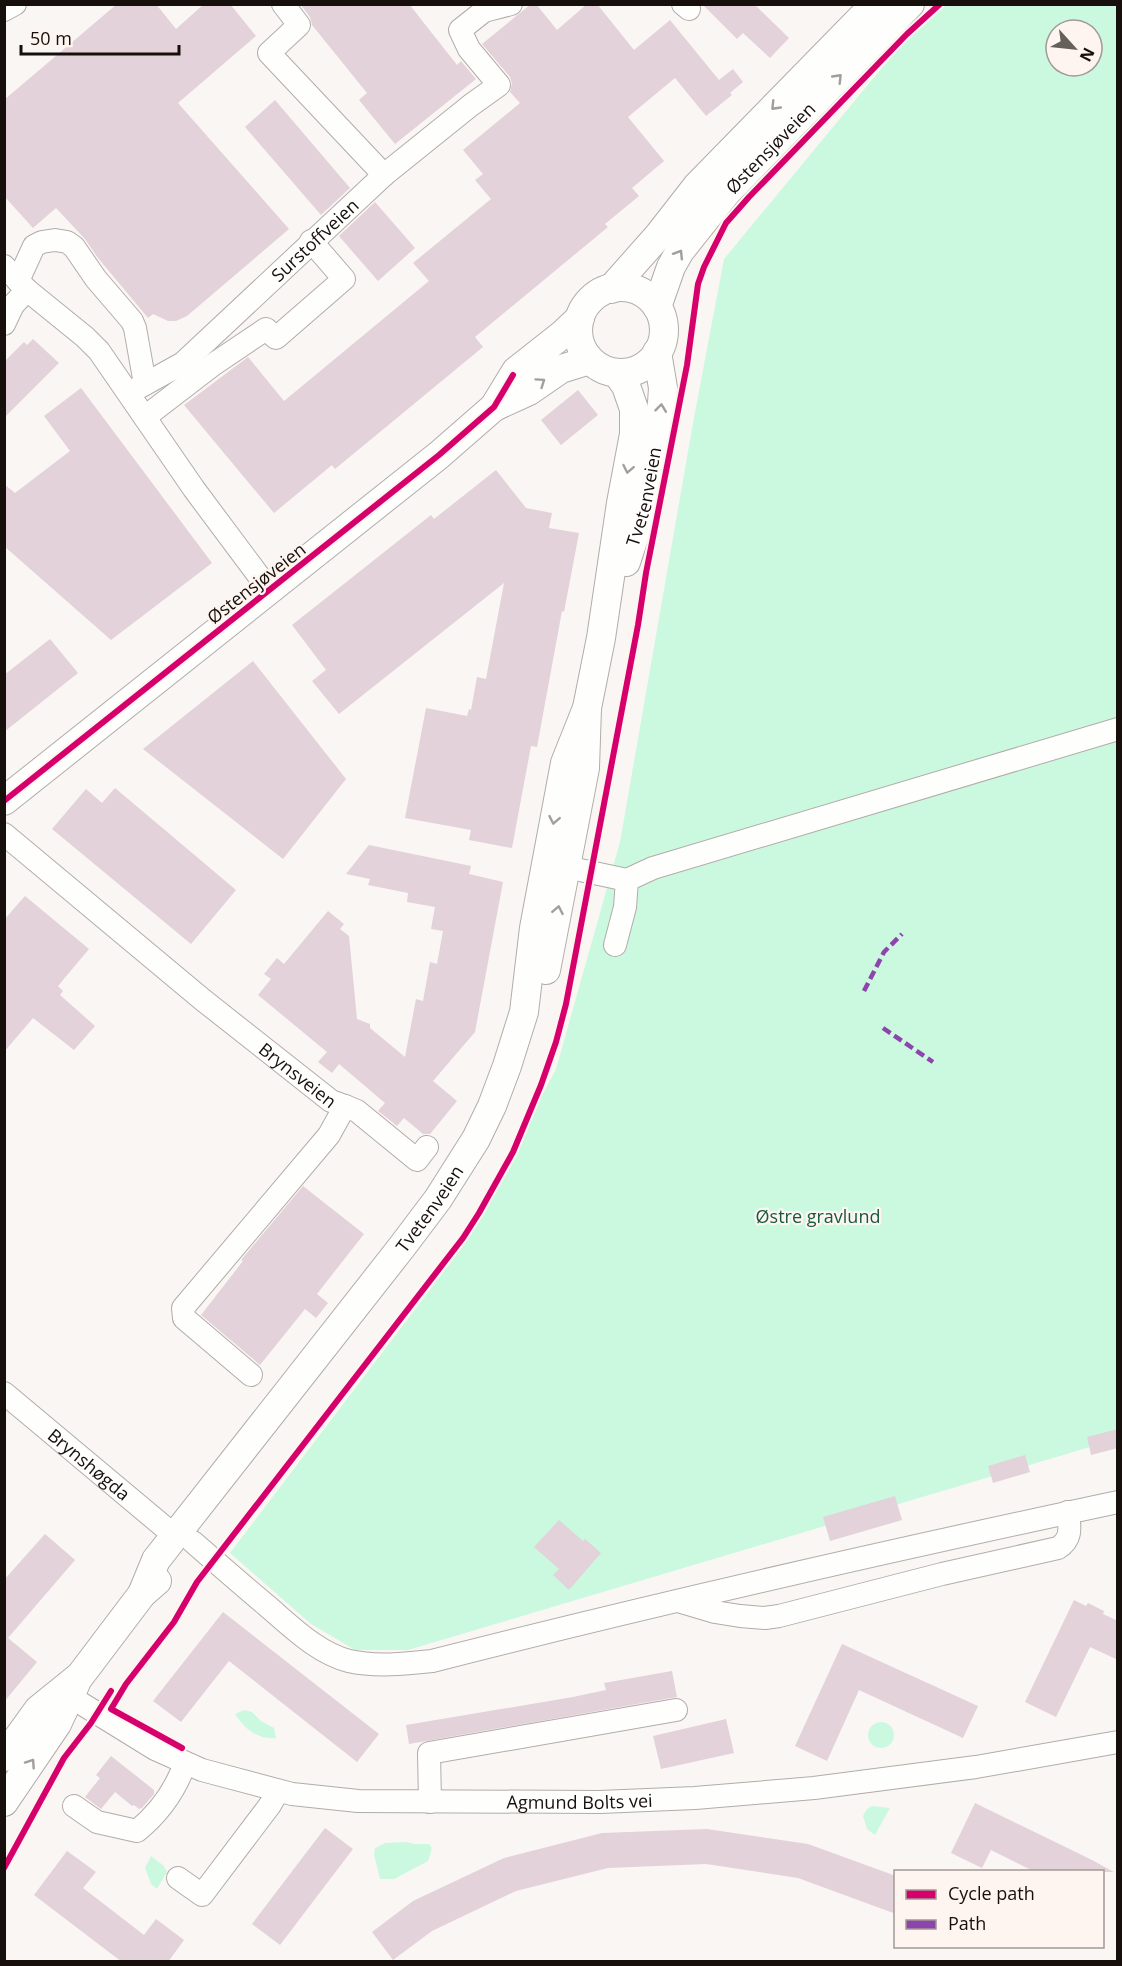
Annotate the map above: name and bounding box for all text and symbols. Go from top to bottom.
scale bar [21,18,178,56]
north arrow [1044,18,1104,78]
text: 50 m [30,26,72,50]
text: N [1075,44,1100,66]
one-way arrow [830,75,841,86]
street label: Østensjøveien [720,97,820,199]
one-way arrow [772,99,783,110]
street label: Surstoffveien [266,193,363,287]
one-way arrow [672,249,683,260]
one-way arrow [535,378,546,389]
one-way arrow [654,403,667,412]
street label: Tvetenveien [620,445,666,549]
one-way arrow [622,463,635,473]
street label: Østensjøveien [202,537,310,629]
one-way arrow [548,815,561,825]
one-way arrow [551,905,564,915]
street label: Brynsveien [254,1037,342,1113]
street label: Tvetenveien [390,1161,468,1257]
park label: Østre gravlund [756,1204,880,1228]
street label: Brynshøgda [43,1423,135,1506]
one-way arrow [24,1758,35,1769]
street label: Agmund Bolts vei [507,1788,653,1814]
legend [894,1870,1104,1948]
text: Cycle path [948,1881,1035,1905]
text: Path [948,1911,986,1935]

